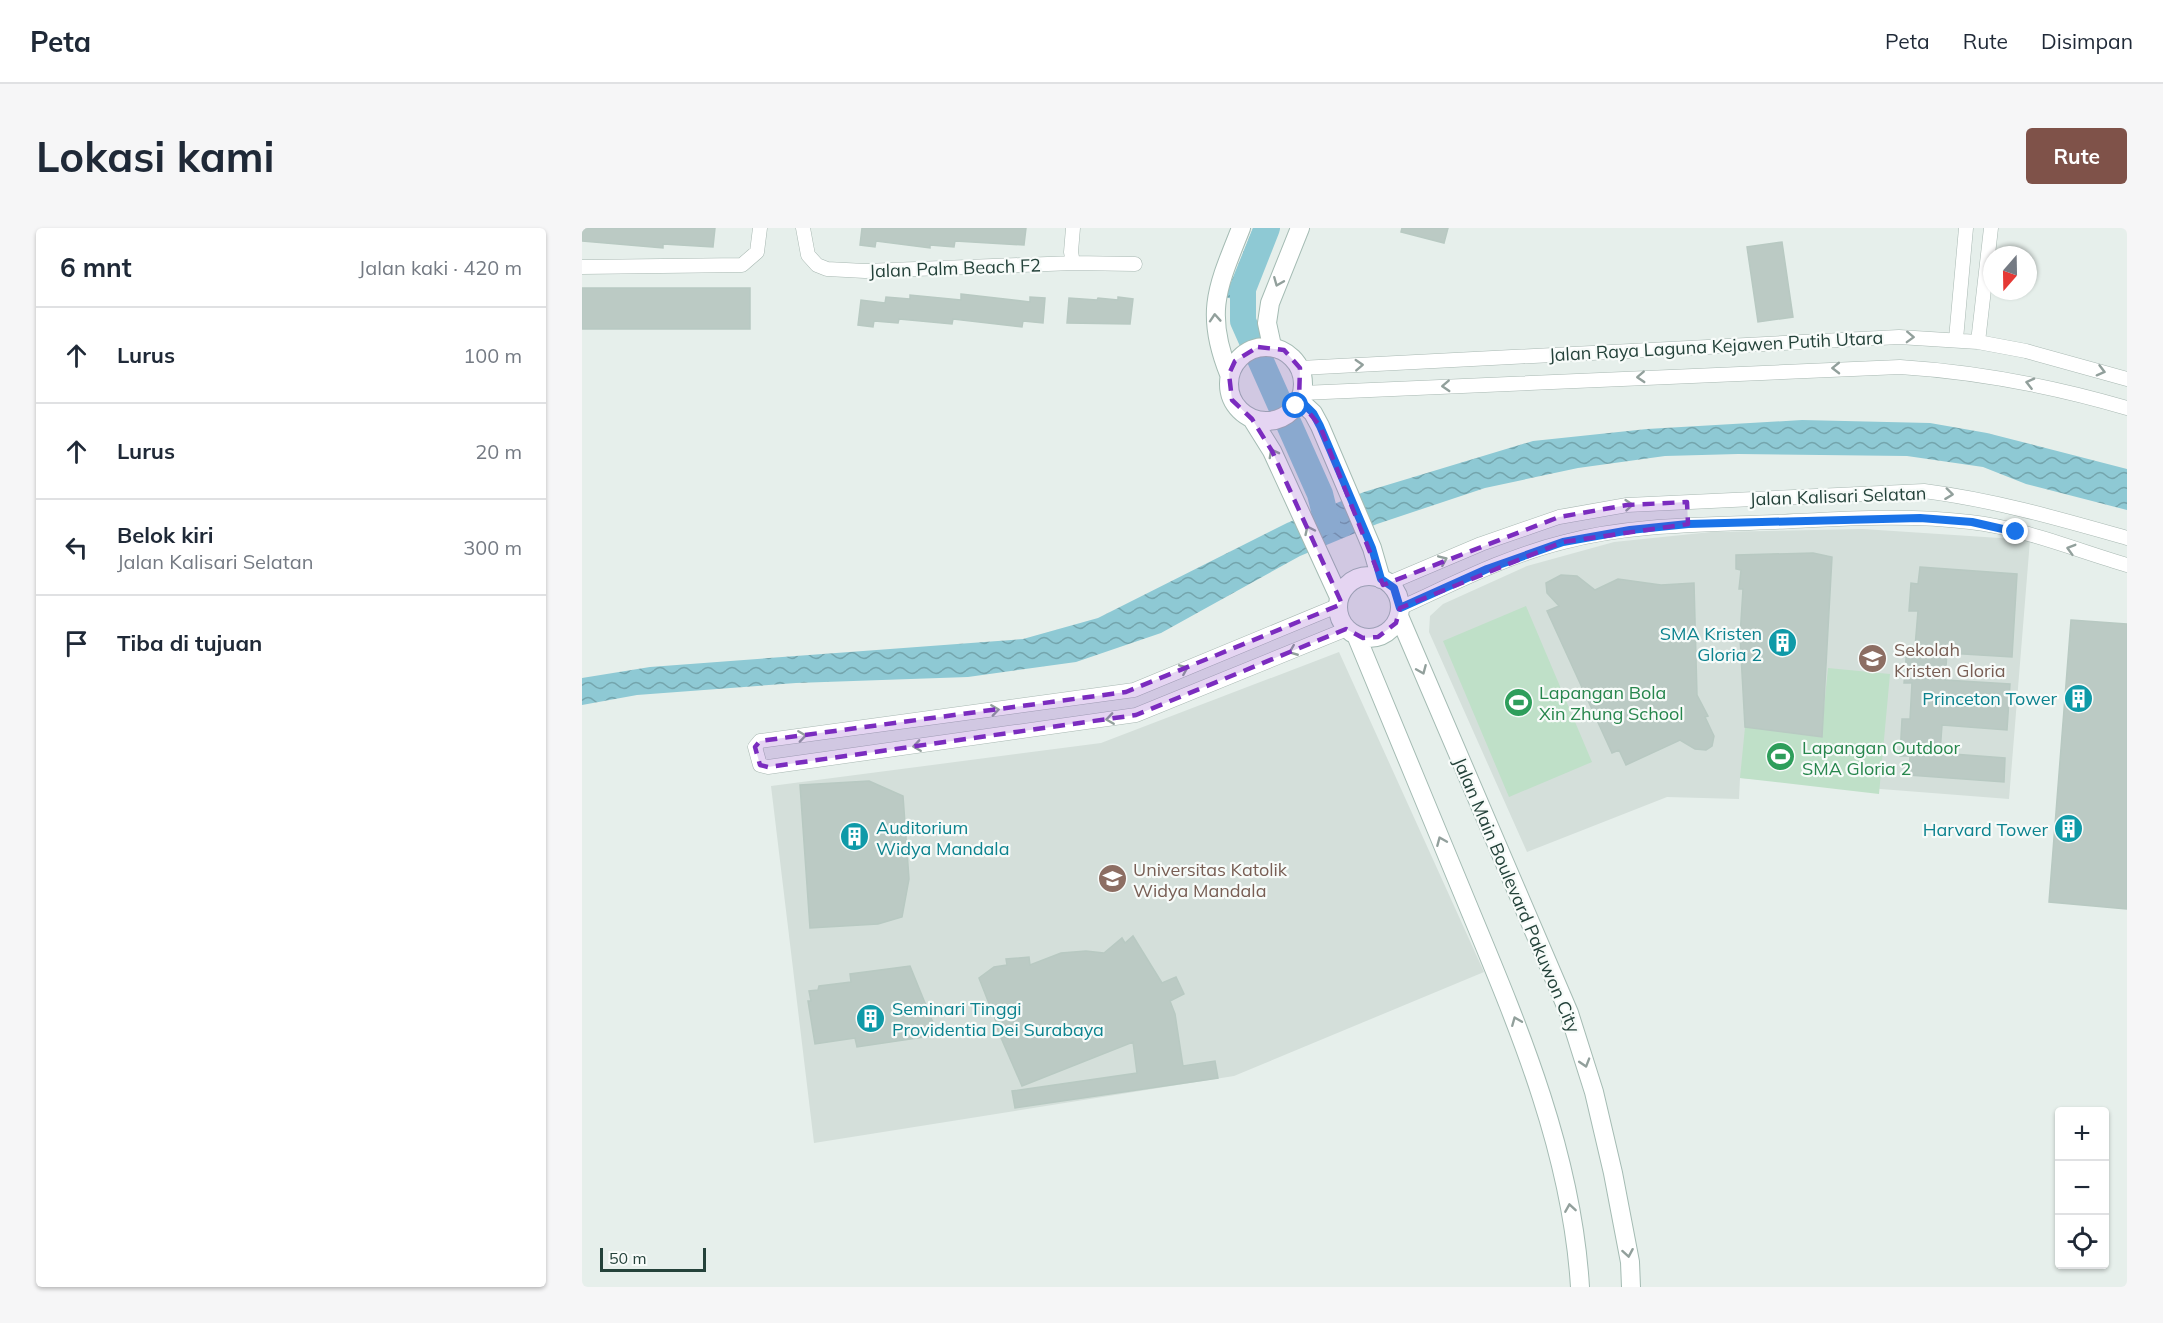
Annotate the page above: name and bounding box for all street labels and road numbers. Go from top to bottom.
street label: Jalan Palm Beach F2 [869,254,1041,282]
street label: Jalan Raya Laguna Kejawen Putih Utara [1548,326,1884,366]
street label: Jalan Kalisari Selatan [1749,481,1927,511]
street label: Jalan Main Boulevard Pakuwon City [1448,754,1586,1037]

